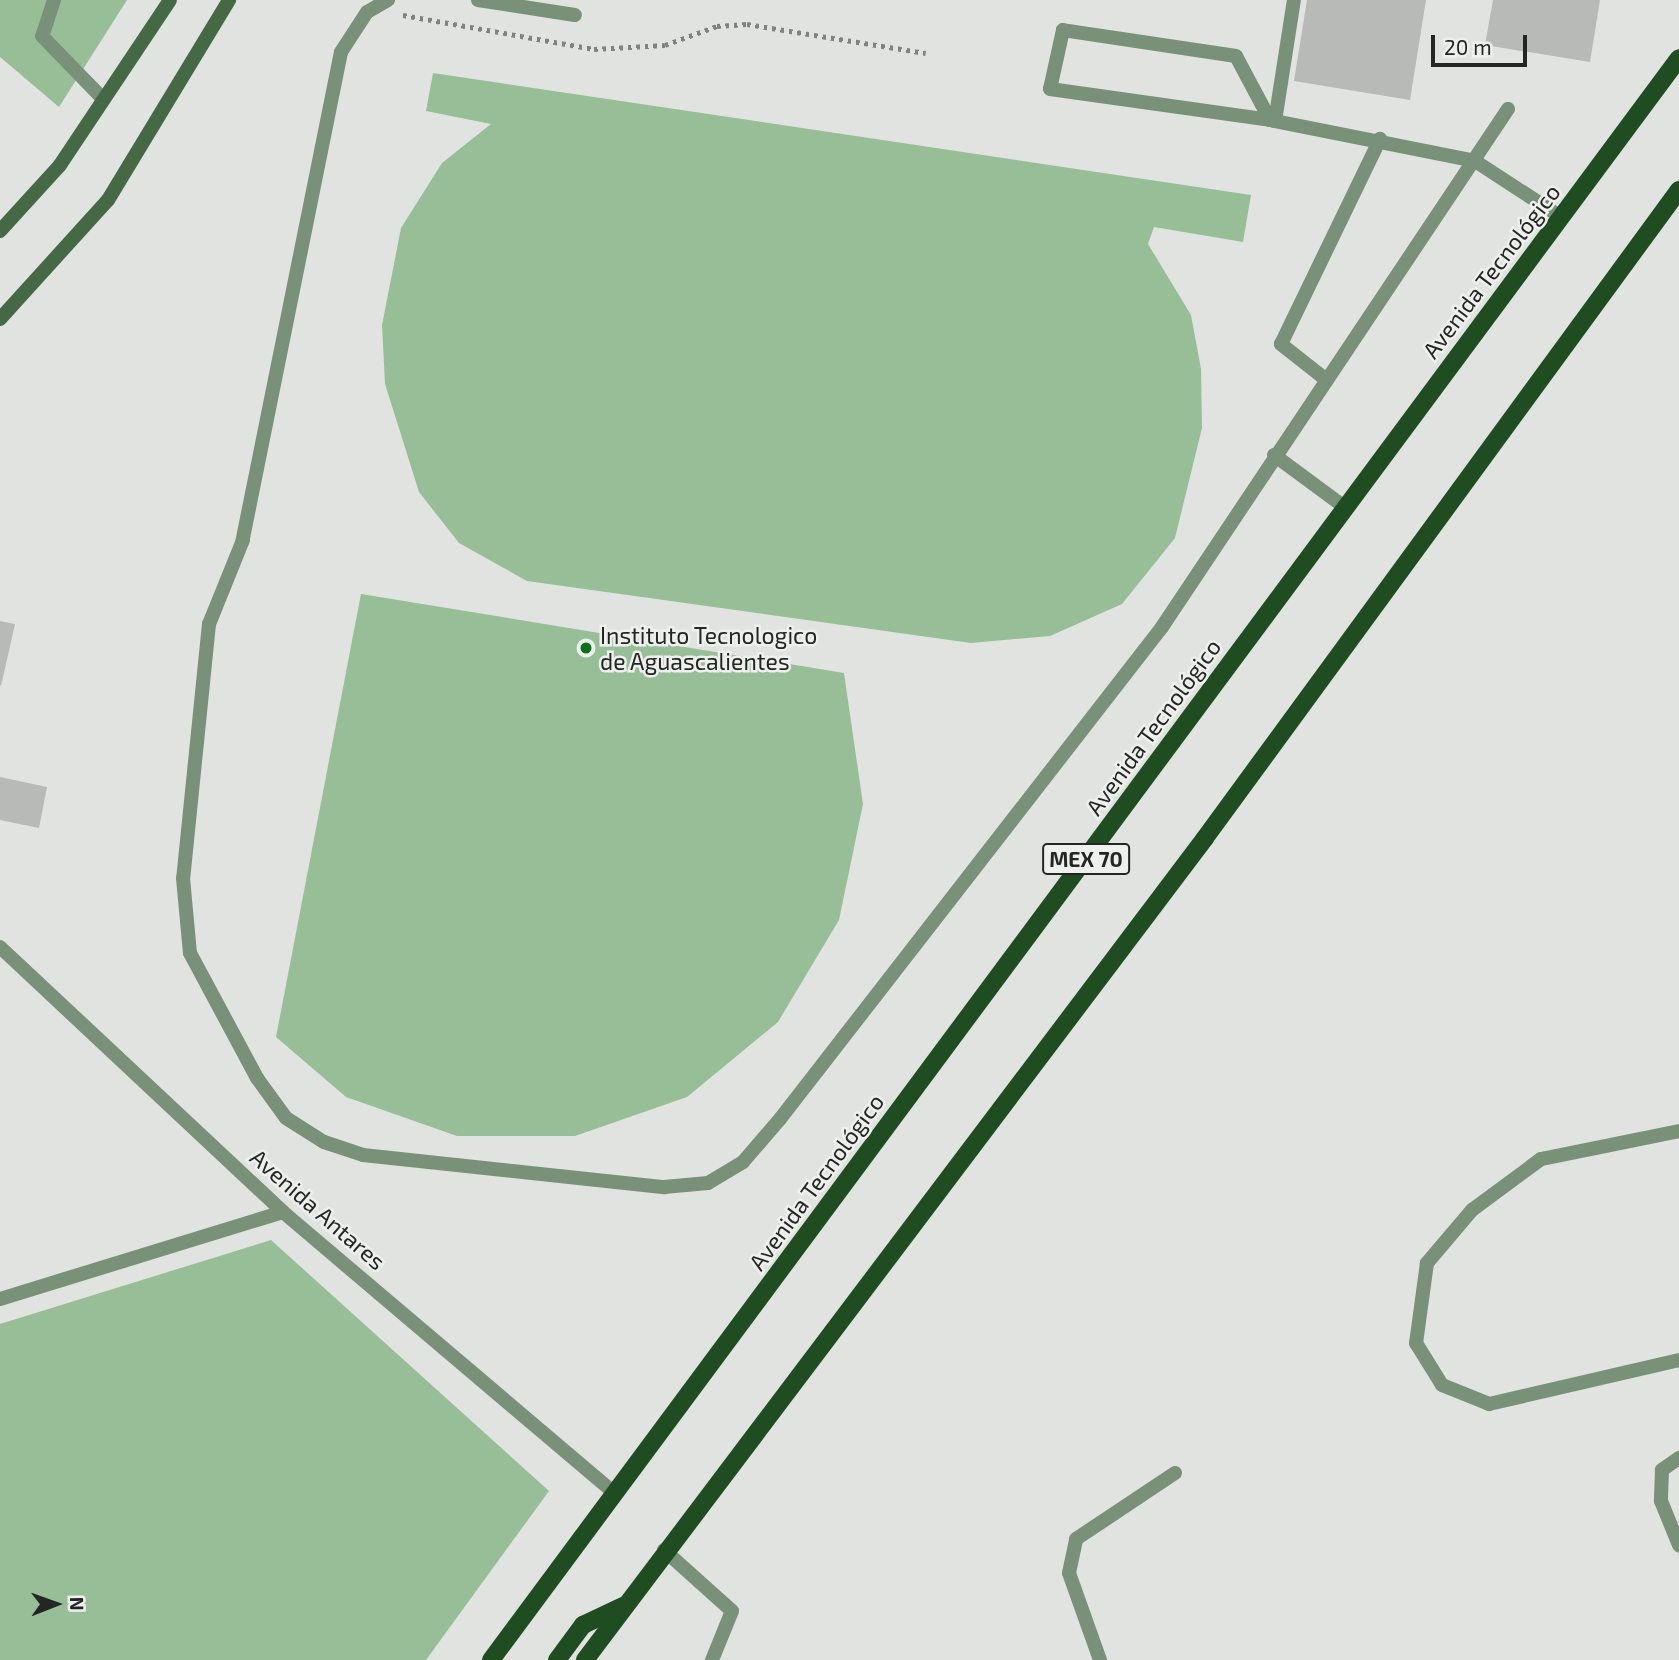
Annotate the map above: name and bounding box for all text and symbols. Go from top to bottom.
scale bar [1434,21,1530,65]
text: 20 m [1444,34,1492,59]
street label: Avenida Tecnológico [1416,178,1566,364]
place label: Instituto Tecnologico de Aguascalientes [600,621,818,675]
street label: Avenida Tecnológico [1080,633,1226,821]
marker: Instituto Tecnologico de Aguascalientes [578,640,594,656]
road number: MEX 70 [1040,842,1132,876]
street label: Avenida Tecnológico [743,1088,889,1276]
street label: Avenida Antares [245,1143,391,1275]
north arrow [21,1569,91,1639]
text: N [66,1597,89,1611]

